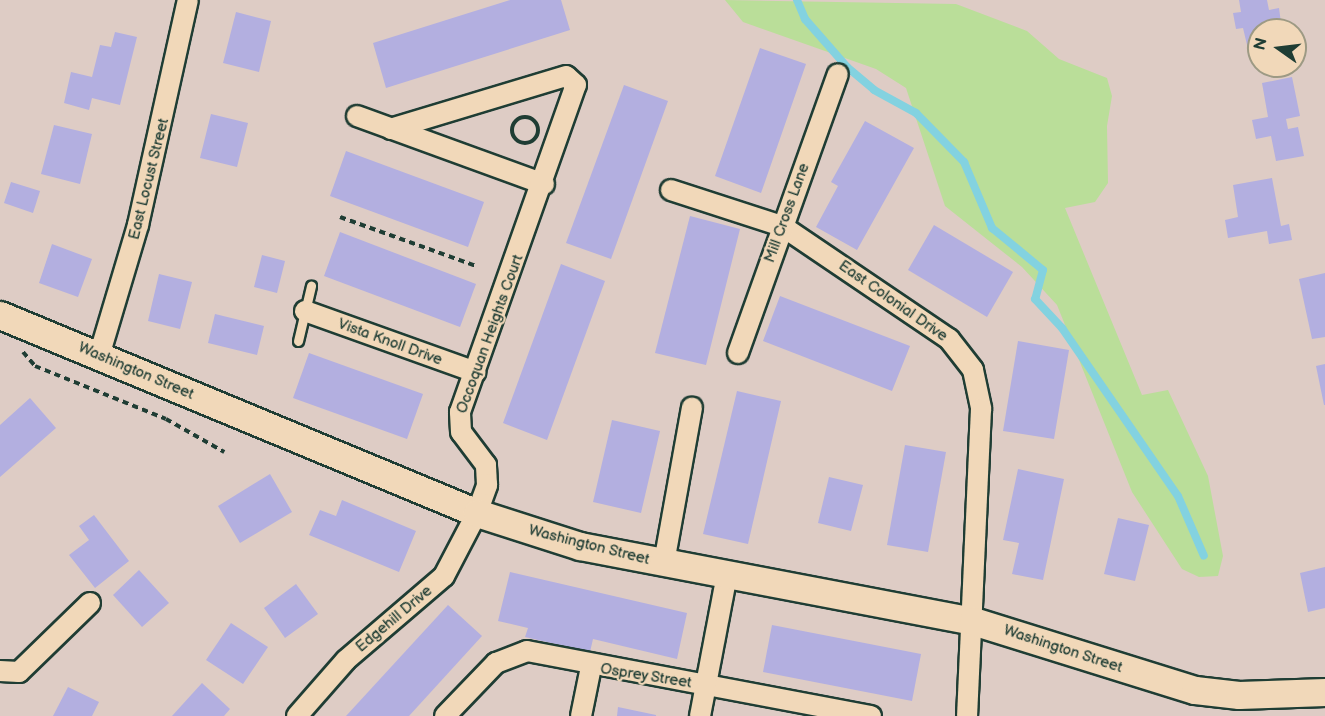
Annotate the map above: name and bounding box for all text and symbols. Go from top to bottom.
north arrow [1247,18,1307,78]
text: N [1250,36,1272,52]
street label: East Locust Street [125,116,173,242]
street label: Mill Cross Lane [761,161,813,265]
street label: Occoquan Heights Court [453,252,527,416]
street label: East Colonial Drive [835,257,951,345]
street label: Vista Knoll Drive [335,315,445,369]
street label: Washington Street [75,338,197,404]
street label: Washington Street [527,521,651,569]
street label: Edgehill Drive [352,582,436,656]
street label: Washington Street [1001,621,1125,677]
street label: Osprey Street [598,660,694,692]

